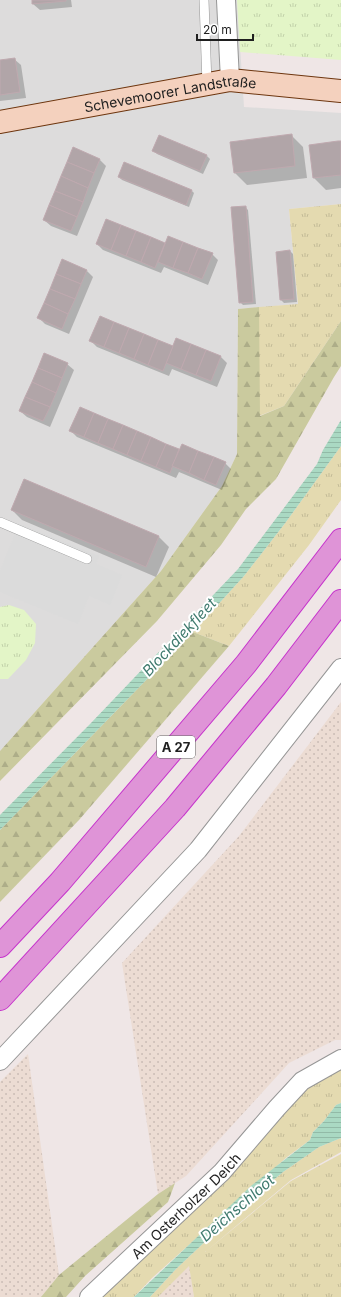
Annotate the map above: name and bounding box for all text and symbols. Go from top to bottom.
scale bar [197,16,253,42]
text: 20 m [203,22,232,37]
street label: Schevemoorer Landstraße [83,71,257,115]
water label: Blockdiekfleet [138,593,221,680]
road number: A 27 [157,736,195,758]
street label: Am Osterholzer Deich [127,1149,243,1262]
water label: Deichschloot [196,1170,279,1246]

